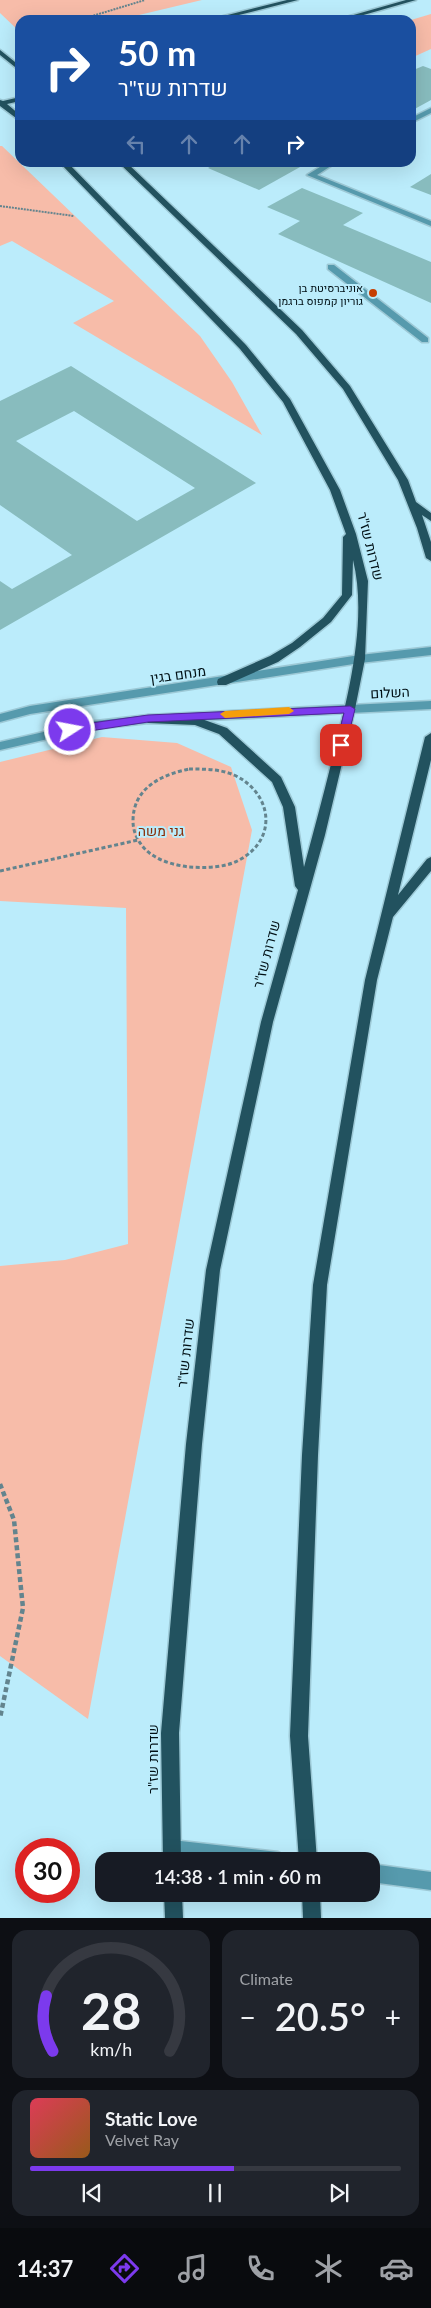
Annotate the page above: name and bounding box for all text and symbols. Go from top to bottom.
text: 50 m [118,31,196,73]
icon: right [35,35,100,100]
text: שדרות שז"ר [118,74,228,101]
icon: left [122,130,150,158]
icon: ahead [175,130,203,158]
icon: ahead [228,130,256,158]
icon: right [281,130,309,158]
place label: אוניברסיטת בן גוריון קמפוס ברגמן [278,281,363,307]
marker: אוניברסיטת בן גוריון קמפוס ברגמן [367,287,379,299]
street label: שדרות שז"ר [354,510,388,582]
street label: מנחם בגין [149,662,207,686]
street label: השלום [370,682,410,702]
position arrow [43,703,95,755]
pin [320,724,362,766]
icon: arrive [327,731,355,759]
park label: גני משה [138,822,184,839]
street label: שדרות שז"ר [249,918,283,990]
street label: שדרות שז"ר [173,1317,197,1389]
street label: שדרות שז"ר [144,1724,161,1794]
speed limit sign: 30 [15,1838,80,1903]
text: 14:38 · 1 min · 60 m [154,1865,321,1888]
text: Climate [240,1969,293,1988]
text: 28 [81,1979,141,2041]
text: 20.5° [275,1993,366,2039]
text: − [240,2000,256,2034]
text: + [385,2000,401,2034]
text: km/h [90,2038,132,2060]
text: Static Love [105,2107,197,2130]
text: Velvet Ray [105,2130,179,2149]
icon: previous [78,2179,106,2207]
icon: pause [201,2179,229,2207]
icon: next [325,2179,353,2207]
icon: directions [107,2251,142,2286]
icon: music [175,2251,210,2286]
icon: phone [243,2251,278,2286]
icon: climate [311,2251,346,2286]
icon: car [379,2251,414,2286]
text: 14:37 [17,2255,73,2282]

